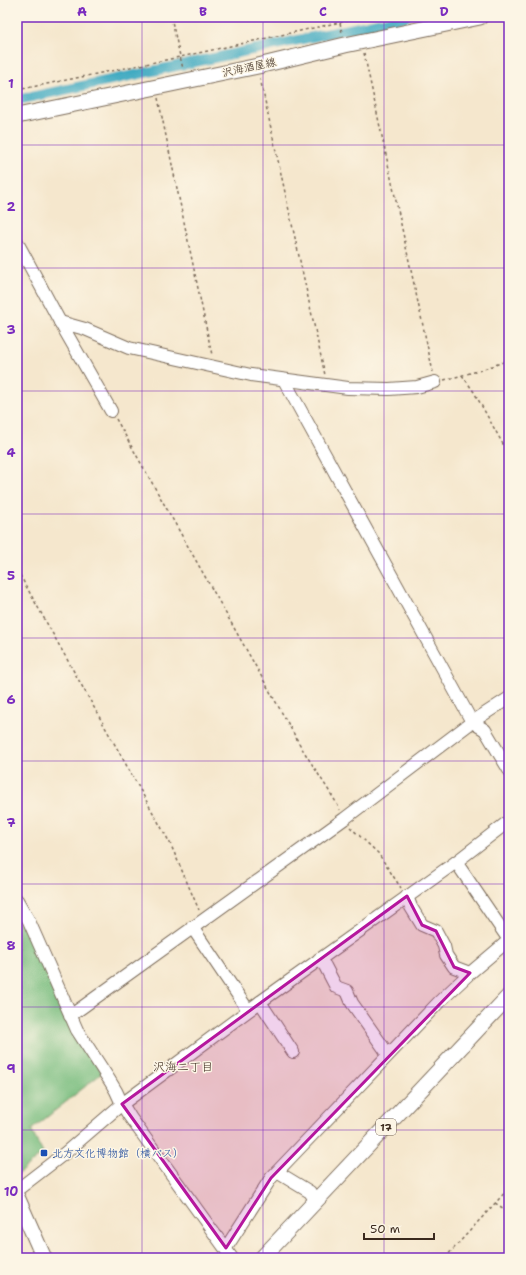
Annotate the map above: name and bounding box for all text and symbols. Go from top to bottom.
text: A [77,3,87,20]
text: B [199,3,207,20]
text: C [319,3,327,20]
text: D [439,3,449,20]
street label: 沢海酒屋線 [221,54,278,81]
text: 1 [8,75,14,92]
text: 2 [6,198,16,215]
text: 3 [6,321,16,338]
text: 4 [6,444,16,461]
text: 5 [7,567,15,584]
text: 6 [6,691,16,708]
text: 7 [6,814,16,831]
text: 8 [6,937,16,954]
district label: 沢海二丁目 [153,1059,213,1075]
text: 9 [6,1060,16,1077]
road number: 17 [376,1119,396,1135]
place label: 北方文化博物館（横バス） [52,1146,184,1161]
marker: 北方文化博物館（横バス） [39,1148,49,1158]
text: 10 [4,1183,18,1200]
scale bar [364,1215,434,1241]
text: 50 m [370,1221,400,1237]

